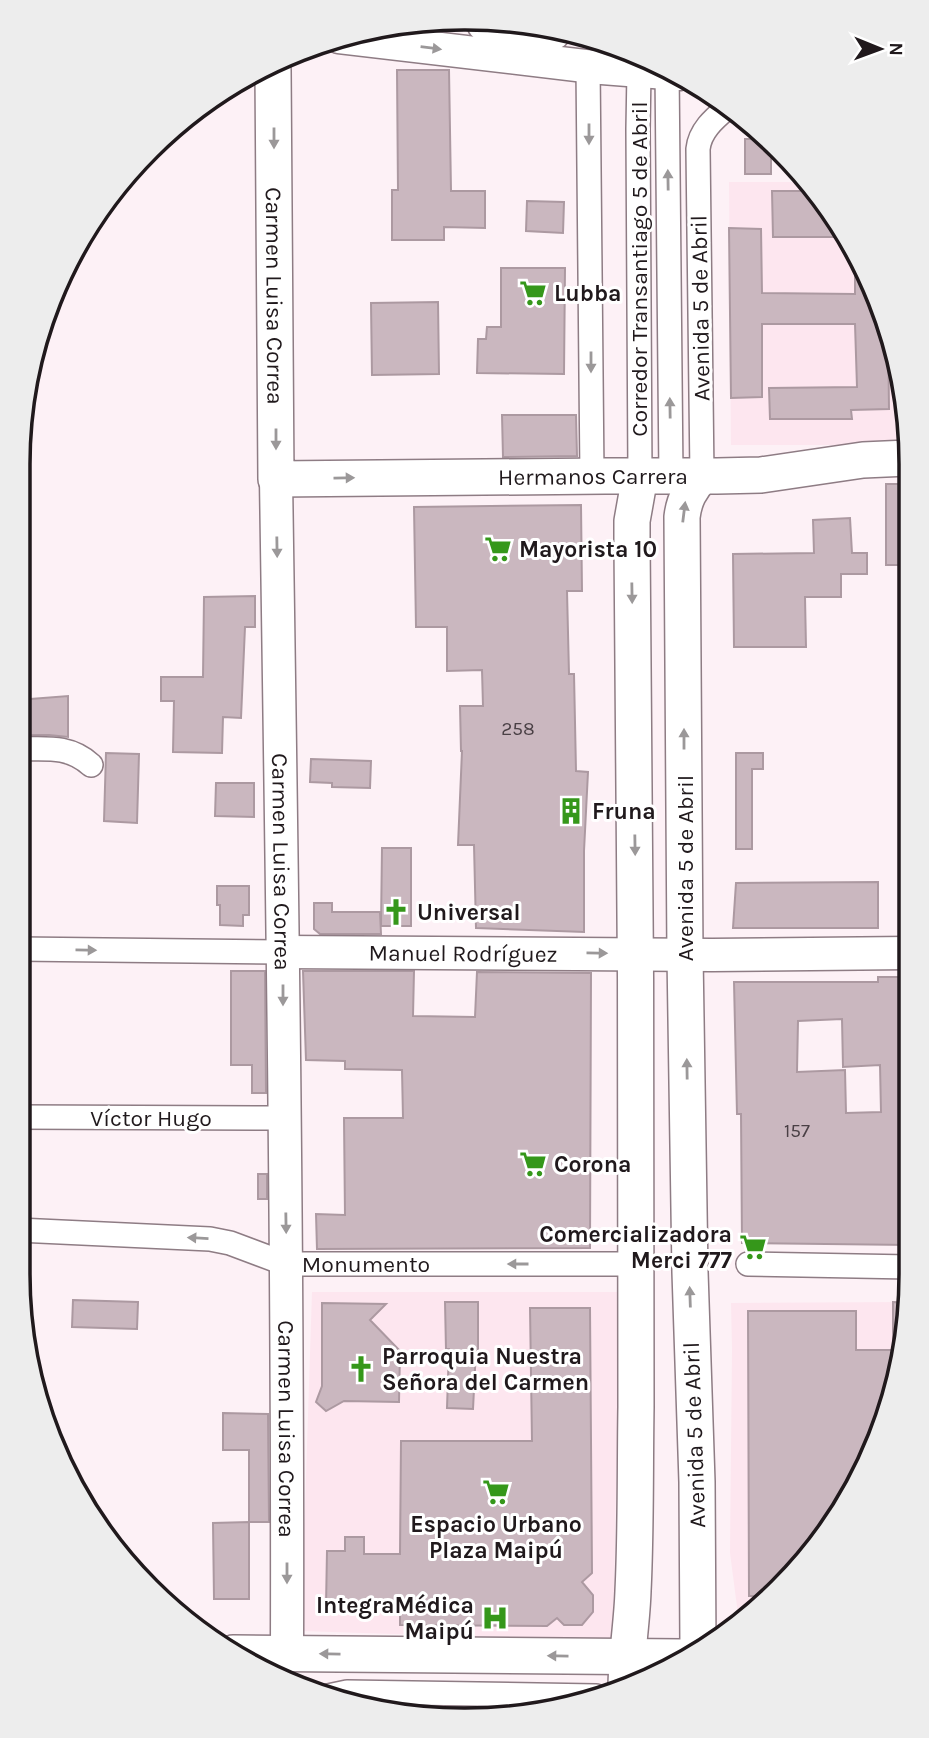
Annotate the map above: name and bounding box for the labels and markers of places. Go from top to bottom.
supermarket icon: Lubba [518,278,548,308]
place label: Lubba [554,280,621,307]
supermarket icon: Mayorista 10 [483,534,513,564]
place label: Mayorista 10 [519,536,657,563]
building icon: Fruna [556,796,586,826]
place label: Fruna [592,798,656,825]
church icon: Universal [381,897,411,927]
place label: Universal [417,899,521,926]
supermarket icon: Corona [518,1149,548,1179]
place label: Corona [554,1151,631,1178]
place label: Comercializadora Merci 777 [539,1221,733,1274]
supermarket icon: Comercializadora Merci 777 [738,1232,768,1262]
place label: Parroquia Nuestra Señora del Carmen [382,1343,589,1396]
church icon: Parroquia Nuestra Señora del Carmen [346,1354,376,1384]
supermarket icon: Espacio Urbano Plaza Maipú [481,1477,511,1507]
place label: Espacio Urbano Plaza Maipú [410,1511,582,1564]
place label: IntegraMédica Maipú [316,1592,474,1645]
hospital icon: IntegraMédica Maipú [480,1603,510,1633]

